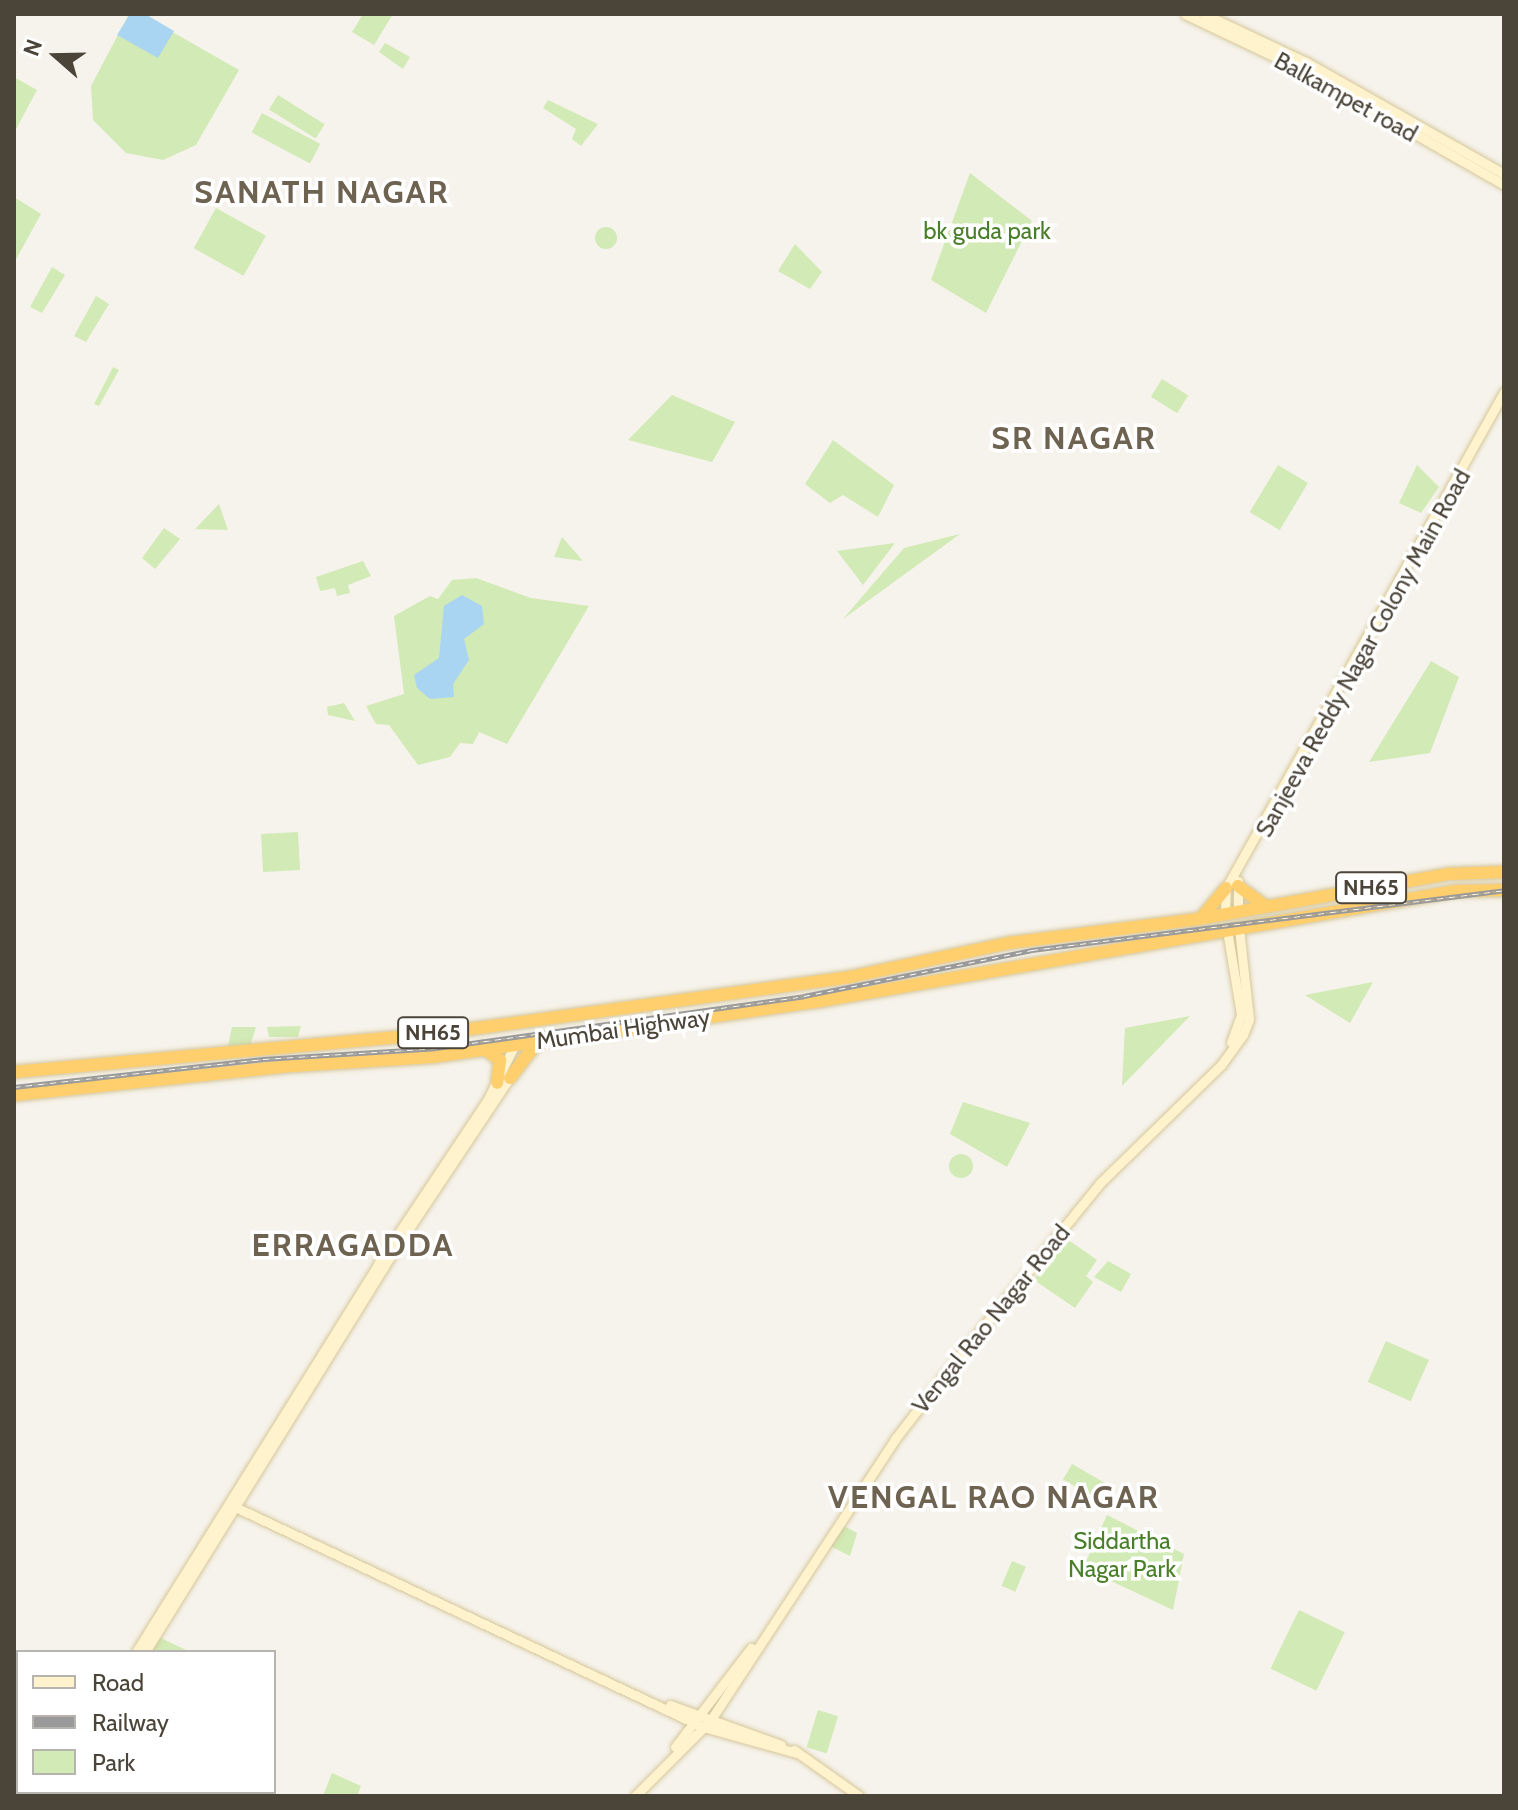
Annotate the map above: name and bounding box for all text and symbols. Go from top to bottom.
north arrow [16,16,96,96]
text: N [18,36,48,60]
street label: Balkampet road [1269,46,1423,148]
district label: SANATH NAGAR [194,173,450,211]
park label: bk guda park [923,217,1051,245]
district label: SR NAGAR [991,419,1157,457]
street label: Sanjeeva Reddy Nagar Colony Main Road [1250,464,1476,842]
road number: NH65 [1335,870,1407,906]
street label: Mumbai Highway [534,1003,712,1055]
road number: NH65 [397,1015,469,1051]
street label: Vengal Rao Nagar Road [906,1219,1076,1419]
district label: ERRAGADDA [252,1226,454,1264]
district label: VENGAL RAO NAGAR [828,1478,1160,1516]
park label: Siddartha Nagar Park [1068,1527,1176,1583]
legend [16,1650,276,1794]
text: Road [92,1668,144,1697]
text: Railway [92,1708,169,1737]
text: Park [92,1748,135,1777]

